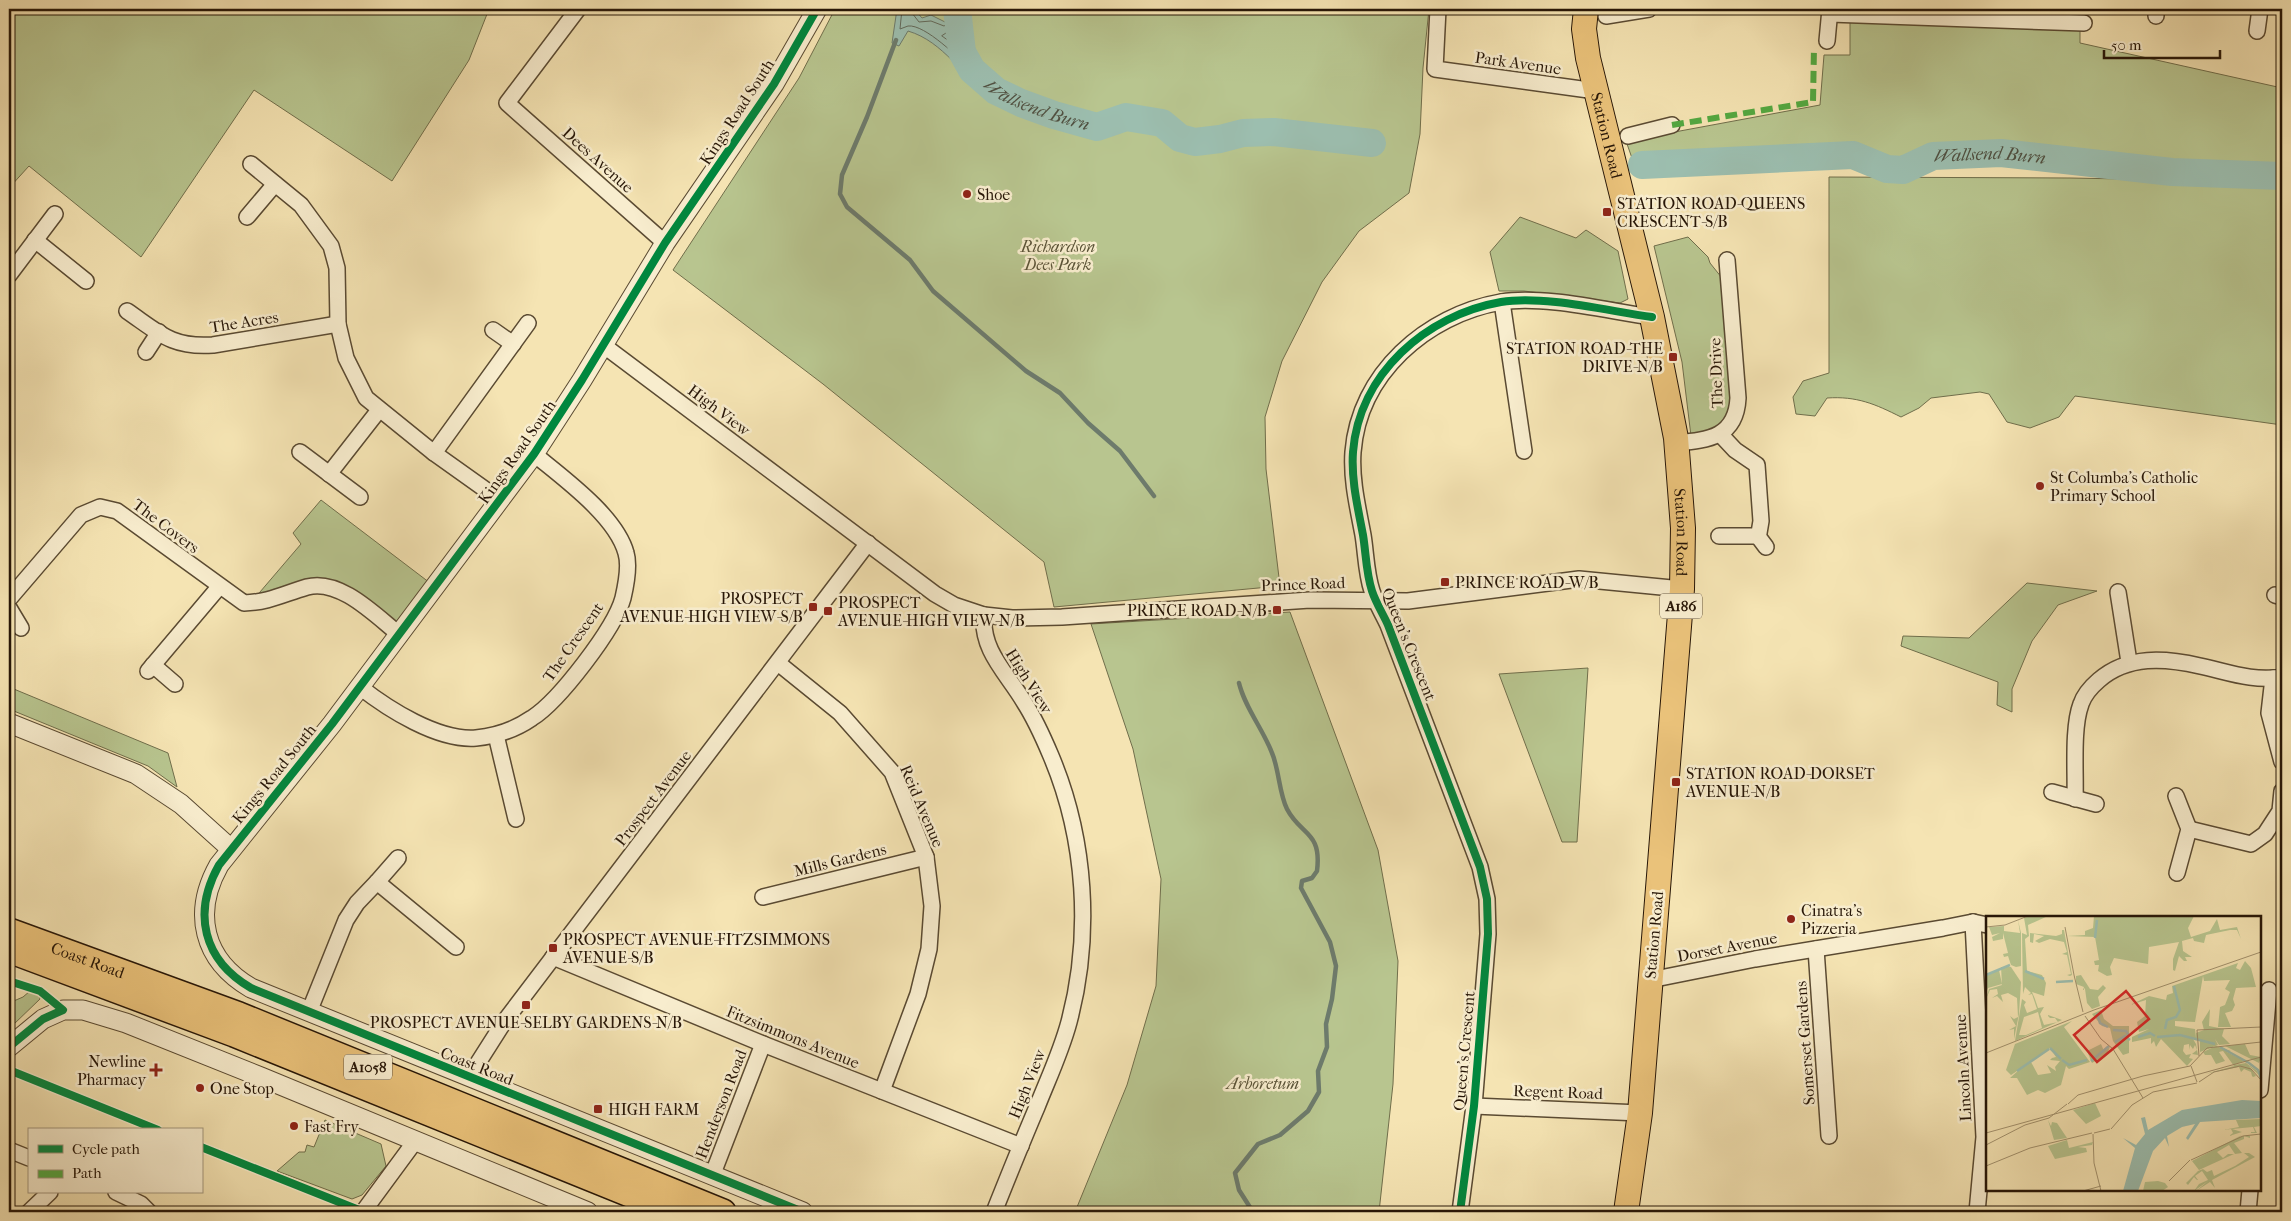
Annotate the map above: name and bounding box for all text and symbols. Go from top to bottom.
scale bar [2104,28,2220,60]
text: 50 m [2111,36,2142,54]
street label: Park Avenue [1474,48,1562,78]
street label: Kings Road South [696,55,778,169]
water label: Wallsend Burn [979,75,1092,135]
street label: Station Road [1587,90,1627,181]
street label: Dees Avenue [559,123,637,197]
water label: Wallsend Burn [1933,142,2047,168]
place label: Shoe [977,185,1010,204]
marker: Shoe [961,188,973,200]
place label: STATION ROAD-QUEENS CRESCENT-S/B [1617,194,1805,231]
marker: STATION ROAD-QUEENS CRESCENT-S/B [1601,206,1613,218]
park label: Richardson Dees Park [1020,237,1095,274]
street label: The Acres [208,307,280,337]
street label: The Drive [1705,337,1727,409]
place label: STATION ROAD-THE DRIVE-N/B [1506,339,1663,376]
marker: STATION ROAD-THE DRIVE-N/B [1667,351,1679,363]
street label: High View [684,380,755,440]
street label: Kings Road South [474,396,560,508]
place label: St Columba's Catholic Primary School [2050,468,2198,505]
marker: St Columba's Catholic Primary School [2034,480,2046,492]
street label: Station Road [1670,488,1693,577]
street label: The Covers [129,495,203,557]
street label: Prince Road [1260,573,1346,595]
place label: PRINCE ROAD-W/B [1455,573,1599,592]
marker: PRINCE ROAD-W/B [1439,576,1451,588]
street label: Queen's Crescent [1378,585,1440,704]
place label: PROSPECT AVENUE-HIGH VIEW-S/B [619,589,803,626]
place label: PROSPECT AVENUE-HIGH VIEW-N/B [837,593,1025,630]
road number: A186 [1660,594,1702,618]
street label: The Crescent [539,598,607,685]
marker: PROSPECT AVENUE-HIGH VIEW-S/B [807,601,819,613]
place label: PRINCE ROAD-N/B [1127,601,1267,620]
marker: PRINCE ROAD-N/B [1271,604,1283,616]
marker: PROSPECT AVENUE-HIGH VIEW-N/B [822,605,834,617]
street label: High View [1002,645,1057,718]
street label: Kings Road South [228,720,320,828]
street label: Prospect Avenue [611,746,695,850]
street label: Reid Avenue [896,762,948,850]
place label: STATION ROAD-DORSET AVENUE-N/B [1685,764,1875,801]
marker: STATION ROAD-DORSET AVENUE-N/B [1670,776,1682,788]
street label: Mills Gardens [792,839,888,881]
street label: Station Road [1641,890,1667,980]
place label: Cinatra's Pizzeria [1801,901,1862,938]
marker: Cinatra's Pizzeria [1785,913,1797,925]
inset map [1986,916,2261,1191]
street label: Dorset Avenue [1675,928,1779,966]
place label: PROSPECT AVENUE-FITZSIMMONS AVENUE-S/B [562,930,830,967]
street label: Coast Road [48,938,128,982]
marker: PROSPECT AVENUE-FITZSIMMONS AVENUE-S/B [547,942,559,954]
street label: Somerset Gardens [1791,980,1819,1106]
street label: Queen's Crescent [1449,990,1479,1112]
marker: PROSPECT AVENUE-SELBY GARDENS-N/B [520,999,532,1011]
street label: Fitzsimmons Avenue [724,1002,862,1072]
place label: PROSPECT AVENUE-SELBY GARDENS-N/B [370,1013,682,1032]
street label: Lincoln Avenue [1951,1014,1975,1122]
street label: Coast Road [438,1043,517,1089]
street label: High View [1005,1046,1050,1121]
street label: Henderson Road [691,1047,751,1161]
place label: Newline Pharmacy [77,1052,146,1089]
road number: A1058 [344,1054,392,1080]
marker: Newline Pharmacy [150,1064,162,1076]
park label: Arboretum [1225,1074,1299,1093]
place label: One Stop [210,1079,274,1098]
street label: Regent Road [1513,1081,1603,1103]
marker: One Stop [194,1082,206,1094]
place label: HIGH FARM [608,1100,699,1119]
marker: HIGH FARM [592,1103,604,1115]
place label: Fast Fry [304,1117,359,1136]
marker: Fast Fry [288,1120,300,1132]
legend [28,1128,202,1194]
text: Cycle path [72,1140,140,1158]
text: Path [72,1164,102,1182]

